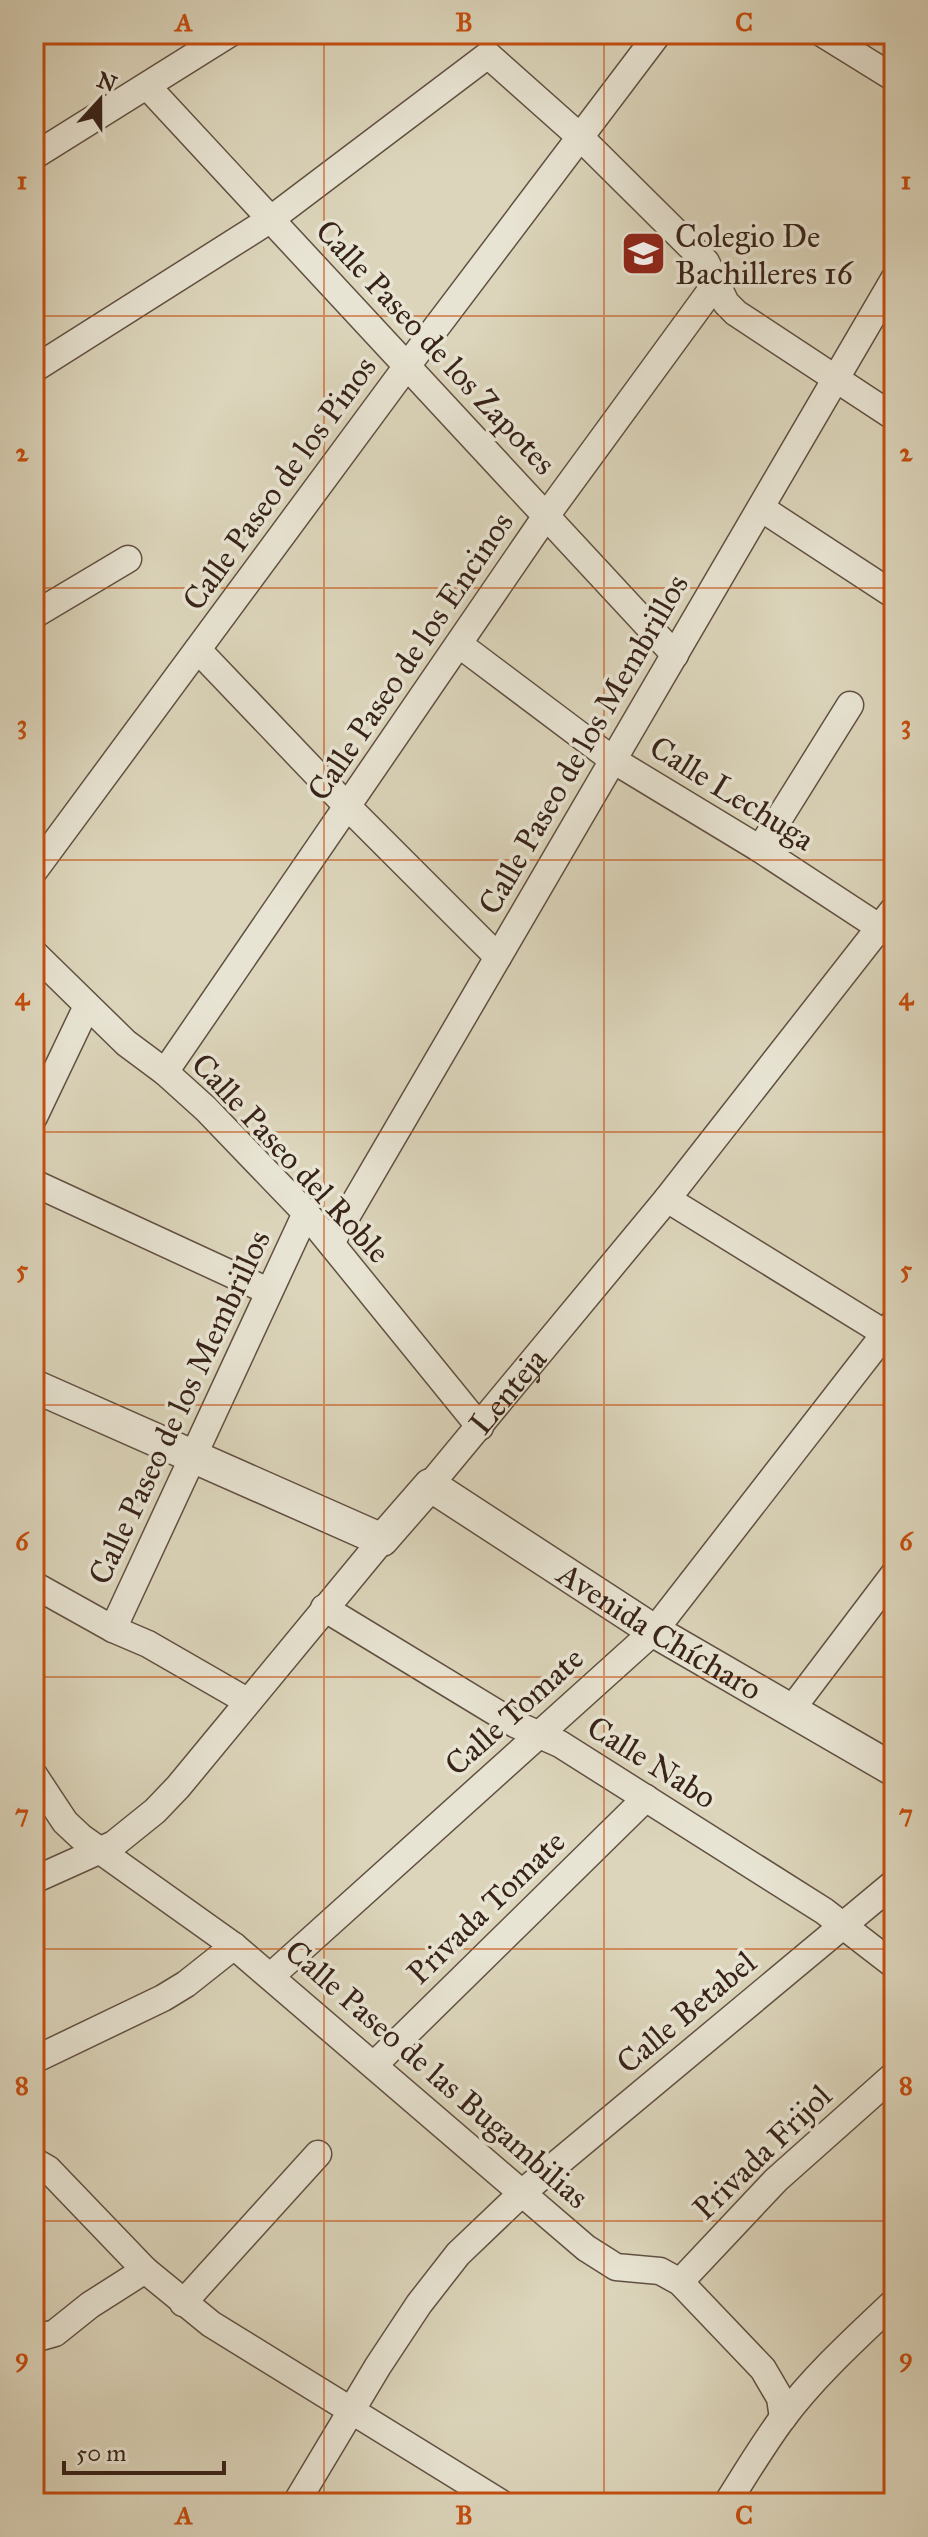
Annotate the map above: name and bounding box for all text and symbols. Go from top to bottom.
text: A [173,6,193,38]
text: B [455,6,473,38]
text: C [735,6,753,38]
north arrow [60,60,140,140]
text: N [93,66,121,98]
text: 1 [17,164,27,196]
text: 1 [901,164,911,196]
street label: Calle Paseo de los Zapotes [307,212,564,483]
place label: Colegio De Bachilleres 16 [675,217,855,293]
school or university icon: Colegio De Bachilleres 16 [620,230,668,278]
street label: Calle Paseo de los Pinos [174,349,385,618]
text: 2 [16,436,30,468]
text: 2 [900,436,914,468]
street label: Calle Paseo de los Encinos [299,504,522,808]
street label: Calle Paseo de los Membrillos [470,567,697,921]
text: 3 [17,708,27,740]
text: 3 [901,708,911,740]
street label: Calle Lechuga [642,728,821,860]
text: 4 [15,980,31,1012]
text: 4 [899,980,915,1012]
street label: Calle Paseo del Roble [183,1045,398,1271]
street label: Calle Paseo de los Membrillos [80,1224,279,1590]
text: 5 [16,1253,29,1285]
text: 5 [900,1253,913,1285]
street label: Lenteja [461,1340,555,1442]
text: 6 [15,1525,30,1557]
text: 6 [899,1525,914,1557]
street label: Avenida Chícharo [548,1553,768,1709]
street label: Calle Tomate [437,1639,592,1784]
street label: Calle Nabo [580,1708,723,1817]
text: 7 [15,1797,29,1829]
text: 7 [899,1797,913,1829]
street label: Privada Tomate [399,1822,573,1992]
street label: Calle Paseo de las Bugambilias [277,1932,596,2217]
street label: Calle Betabel [609,1943,764,2082]
text: 8 [15,2069,29,2101]
text: 8 [899,2069,913,2101]
street label: Privada Frijol [685,2076,840,2228]
text: 9 [15,2341,29,2373]
text: 9 [899,2341,913,2373]
scale bar [64,2425,224,2475]
text: 50 m [76,2438,126,2468]
text: A [173,2499,193,2531]
text: B [455,2499,473,2531]
text: C [735,2499,753,2531]

